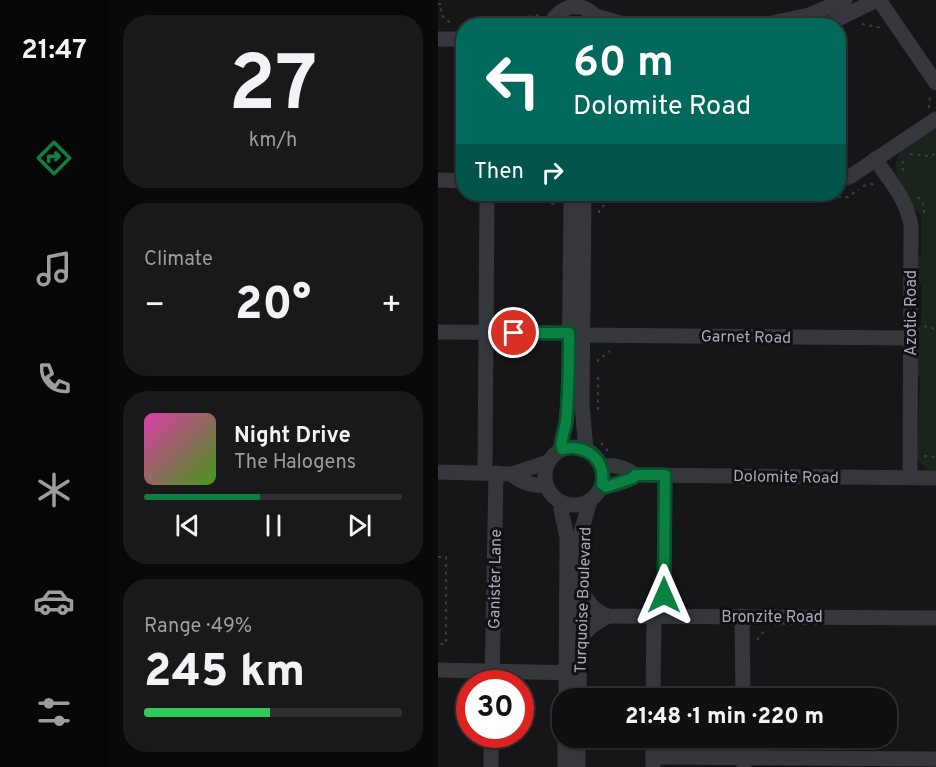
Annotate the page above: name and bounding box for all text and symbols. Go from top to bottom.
text: 21:47 [21,34,87,68]
text: 60 m [573,38,674,91]
text: 27 [229,39,317,138]
icon: left [474,42,552,120]
text: Dolomite Road [573,90,751,124]
text: km/h [249,128,297,154]
icon: directions [33,137,75,179]
icon: right [536,156,569,189]
text: Then [474,159,524,186]
text: Climate [144,247,213,273]
icon: music [33,248,75,290]
street label: Azotic Road [902,270,922,356]
text: 20° [235,278,311,335]
text: − [144,286,165,328]
text: + [381,286,402,328]
pin [488,307,539,358]
icon: arrive [497,316,530,349]
street label: Garnet Road [701,327,791,349]
icon: phone [33,358,75,400]
text: Night Drive [234,423,351,450]
text: The Halogens [234,450,356,476]
street label: Dolomite Road [733,467,839,489]
icon: climate [33,469,75,511]
icon: previous [171,509,204,542]
icon: pause [257,509,290,542]
icon: next [343,509,376,542]
street label: Turquoise Boulevard [571,526,597,674]
street label: Ganister Lane [485,529,507,629]
position arrow [632,563,696,627]
icon: car [33,580,75,622]
street label: Bronzite Road [721,608,823,628]
text: Range · 49% [144,614,252,640]
text: 245 km [144,645,305,702]
speed limit sign: 30 [456,670,534,748]
icon: filters [33,691,75,733]
text: 21:48 · 1 min · 220 m [625,704,824,731]

